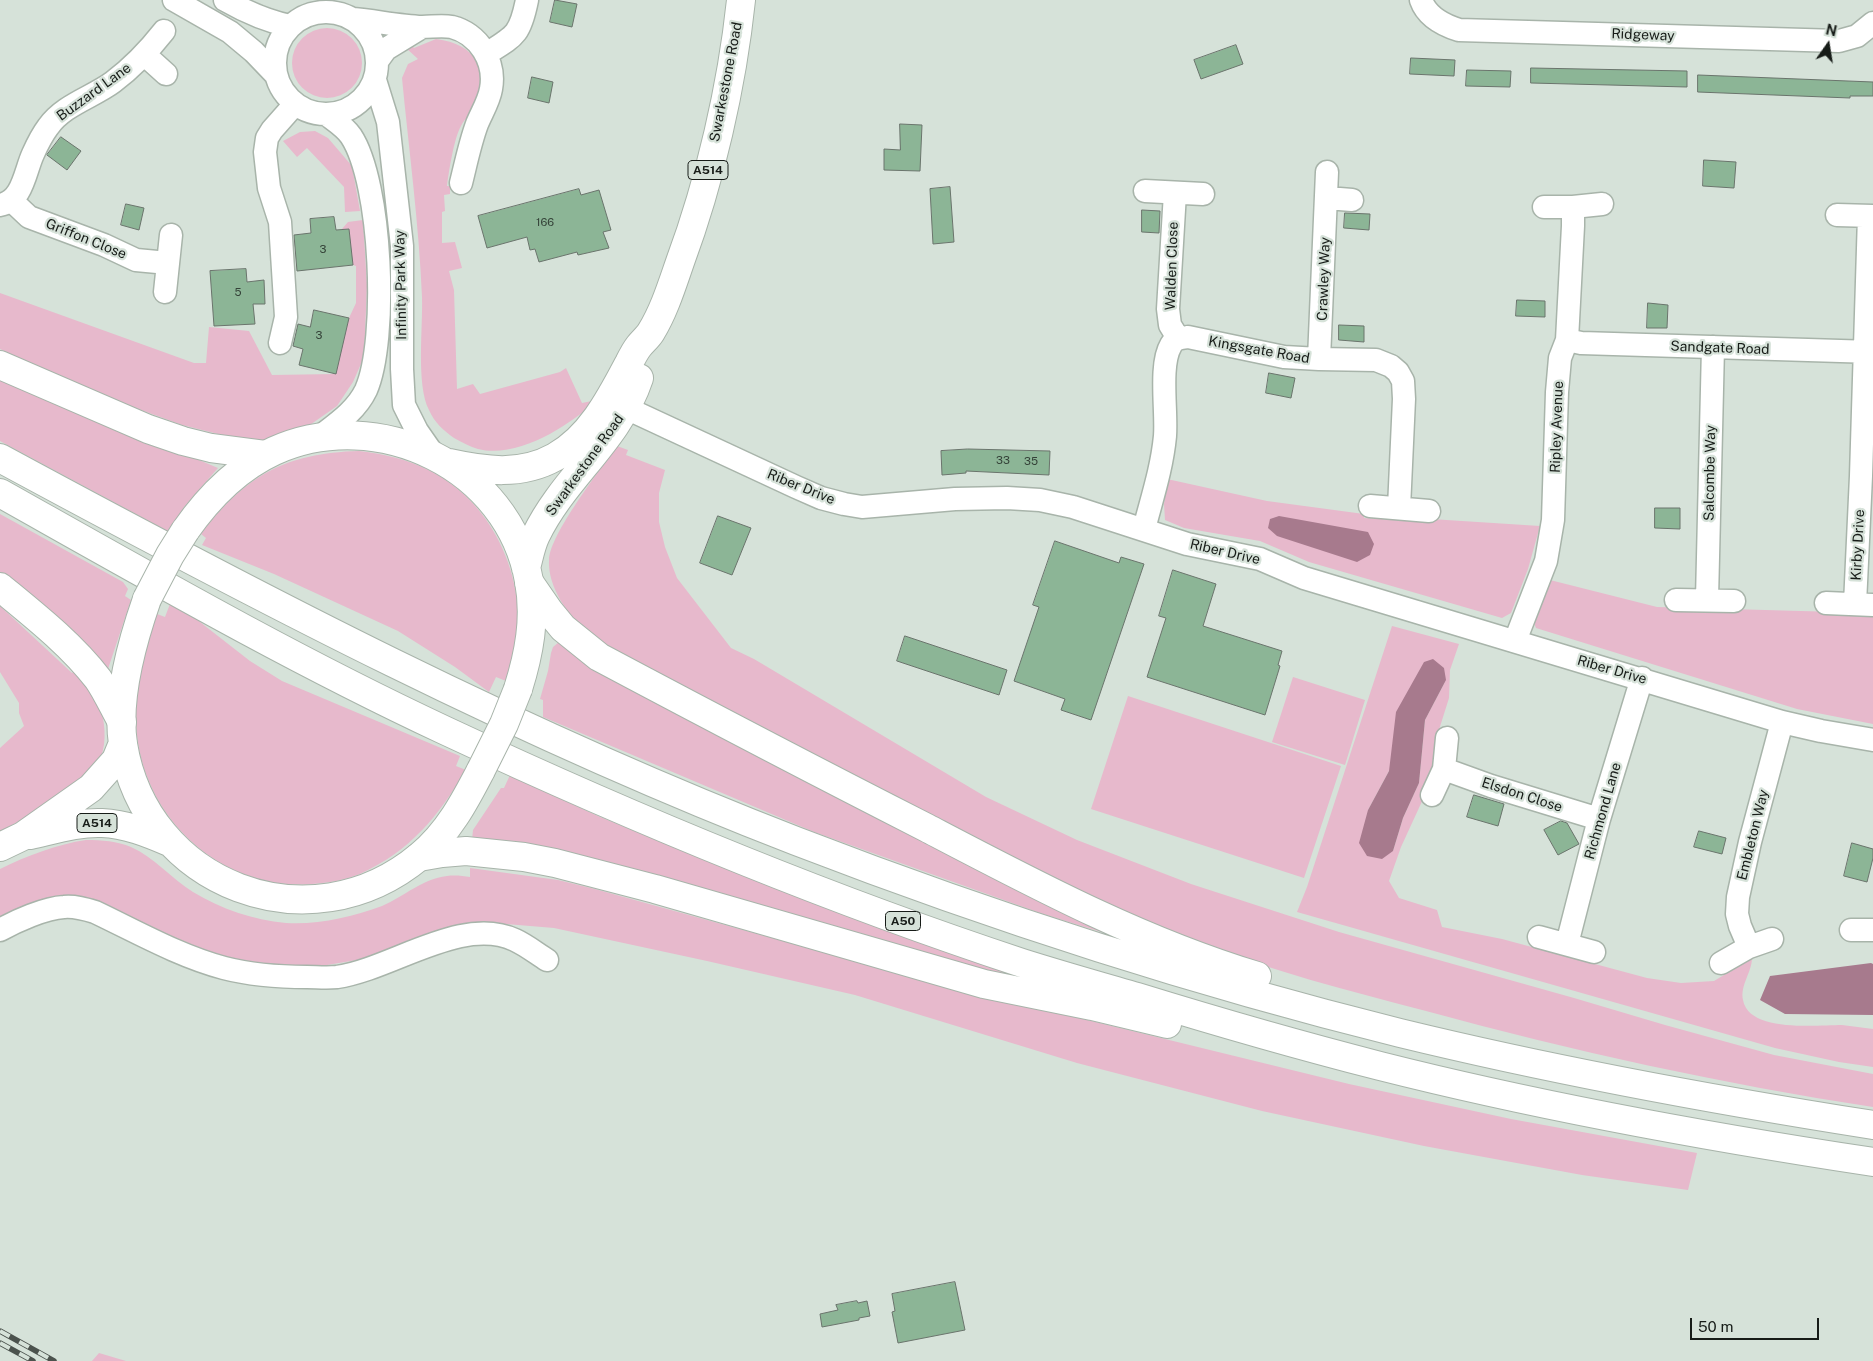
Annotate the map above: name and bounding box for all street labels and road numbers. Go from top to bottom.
street label: Swarkestone Road [706,21,746,143]
street label: Ridgeway [1611,26,1675,44]
street label: Buzzard Lane [54,59,134,125]
road number: A514 [688,160,728,180]
street label: Griffon Close [43,215,129,263]
street label: Walden Close [1162,221,1182,311]
street label: Infinity Park Way [392,230,410,340]
street label: Crawley Way [1314,237,1334,321]
street label: Kingsgate Road [1207,333,1311,367]
street label: Sandgate Road [1670,338,1770,358]
street label: Ripley Avenue [1547,381,1567,473]
street label: Swarkestone Road [542,411,628,519]
street label: Salcombe Way [1701,425,1719,521]
street label: Riber Drive [765,466,837,508]
street label: Kirby Drive [1848,509,1868,581]
street label: Riber Drive [1188,536,1262,568]
street label: Riber Drive [1575,652,1649,688]
street label: Richmond Lane [1581,761,1625,861]
street label: Elsdon Close [1480,774,1564,816]
street label: Embleton Way [1734,788,1772,882]
road number: A514 [77,814,117,832]
road number: A50 [886,911,920,930]

